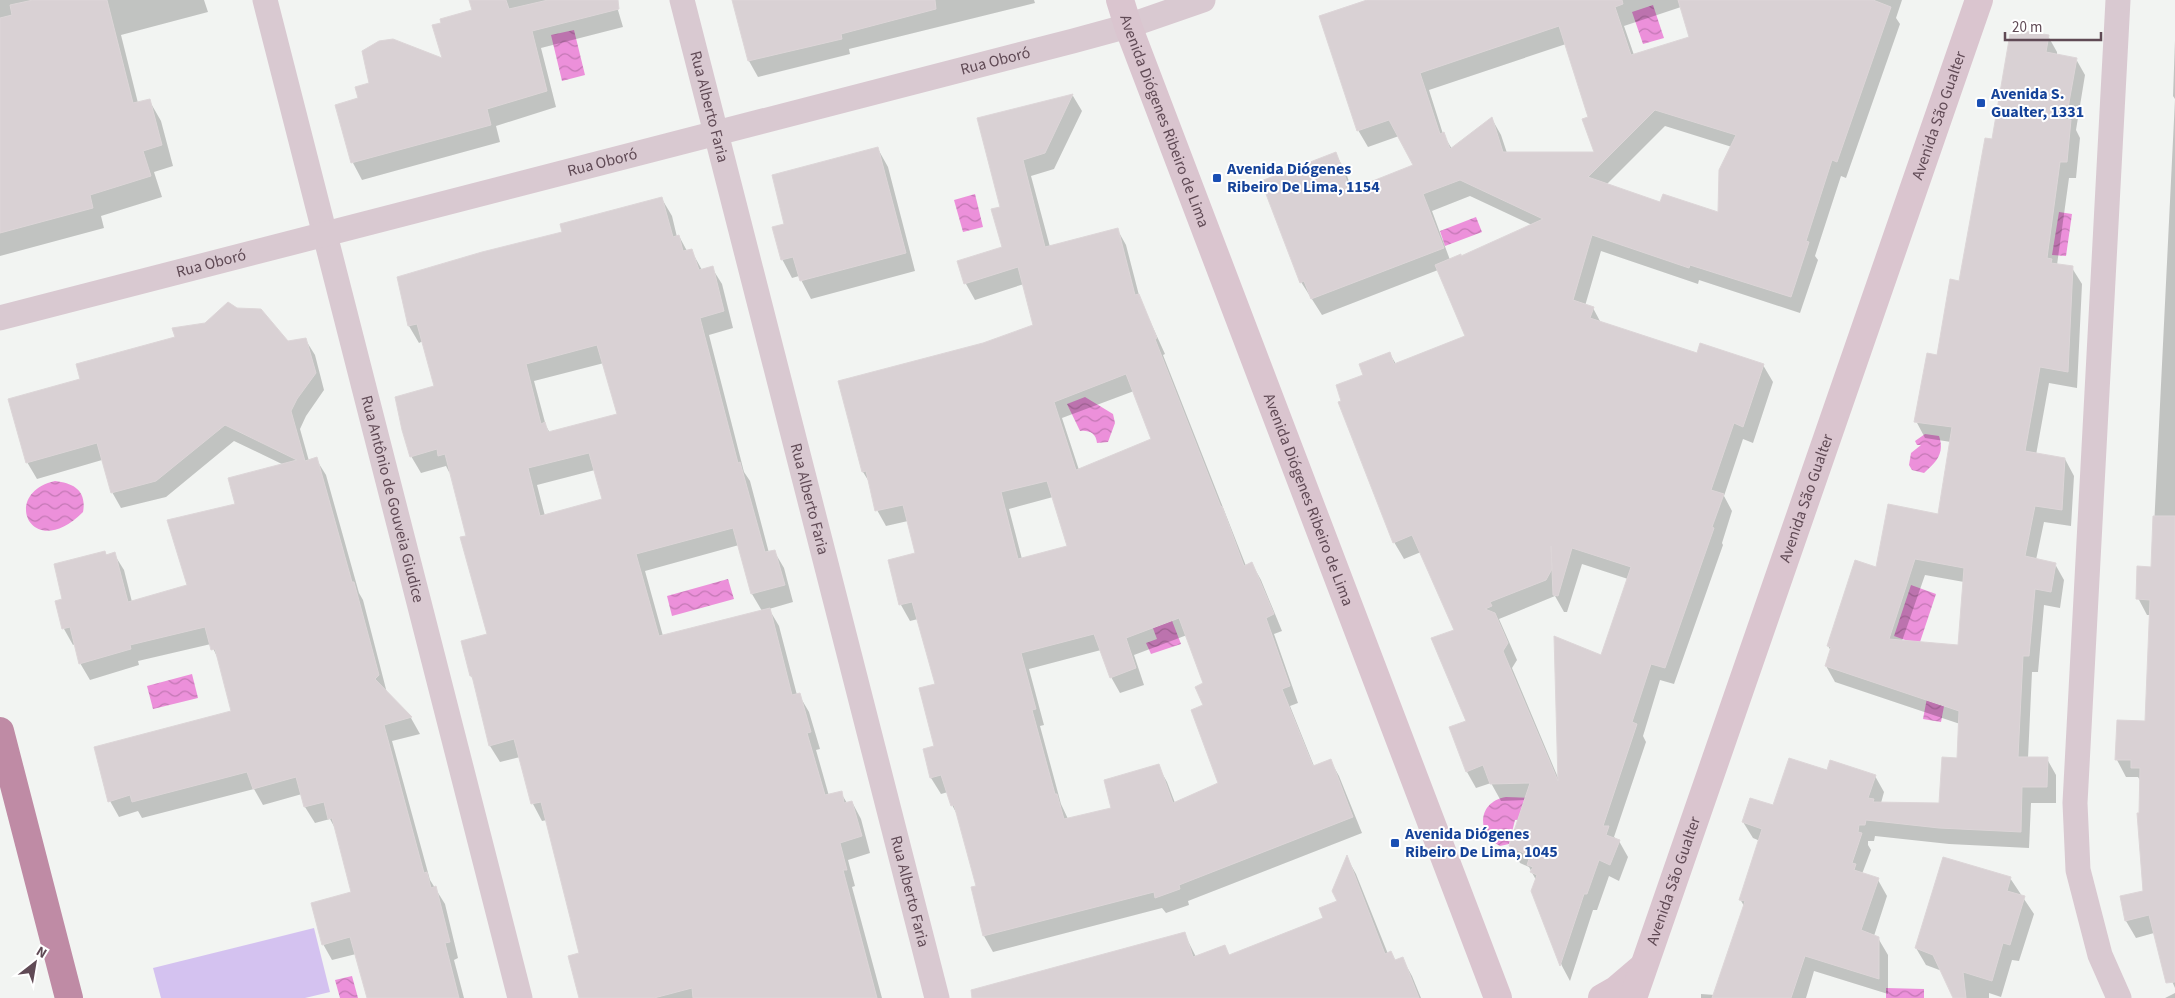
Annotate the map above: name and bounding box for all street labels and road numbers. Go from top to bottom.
street label: Avenida Diógenes Ribeiro de Lima [1114,12,1215,231]
street label: Rua Oboró [958,41,1033,81]
street label: Rua Alberto Faria [684,48,734,165]
street label: Avenida São Gualter [1906,48,1972,183]
street label: Rua Oboró [565,143,640,182]
street label: Rua Oboró [174,244,248,283]
street label: Avenida Diógenes Ribeiro de Lima [1258,390,1359,609]
street label: Rua Antônio de Gouveia Giudice [355,393,430,605]
street label: Avenida São Gualter [1774,430,1839,565]
street label: Rua Alberto Faria [785,441,834,557]
street label: Avenida São Gualter [1641,813,1706,948]
street label: Rua Alberto Faria [885,833,935,950]

